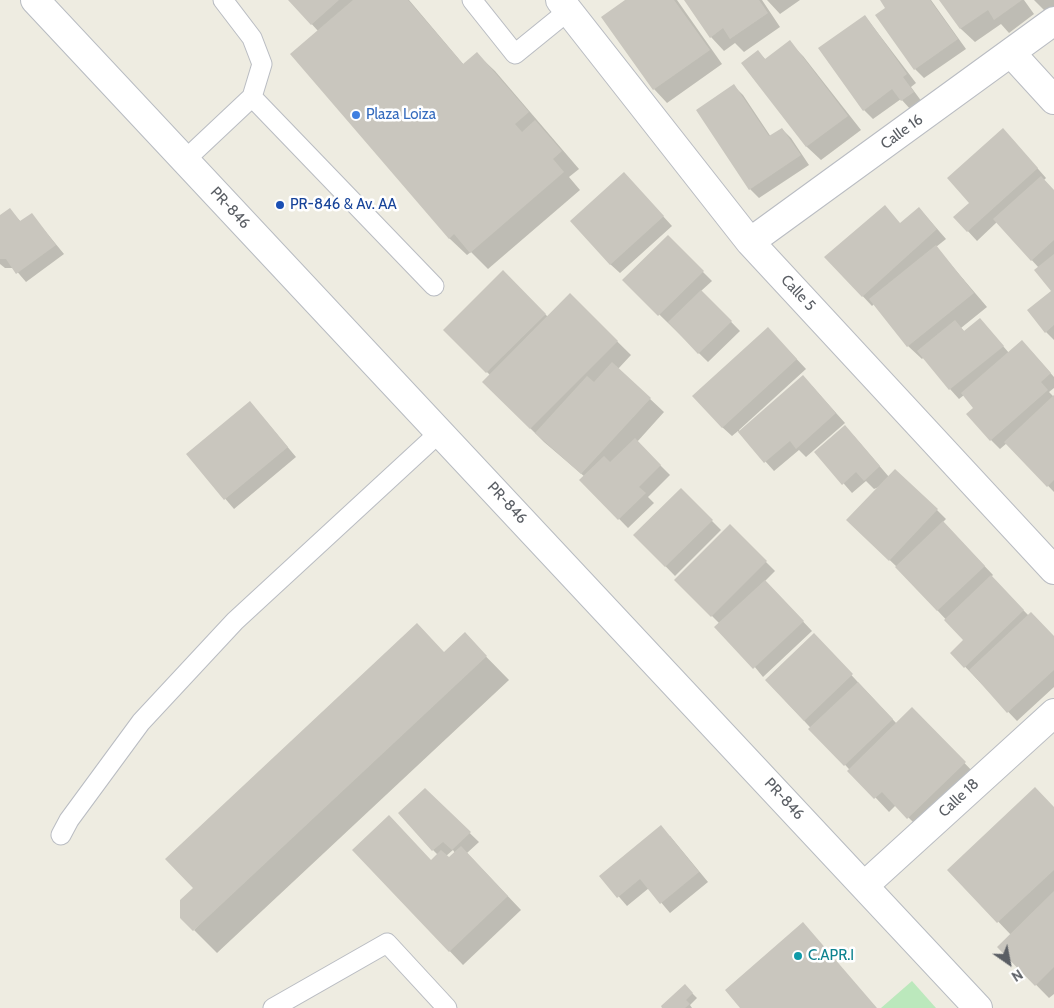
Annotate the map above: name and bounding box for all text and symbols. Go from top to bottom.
place label: Plaza Loiza [366,106,436,124]
marker: Plaza Loiza [350,109,362,121]
street label: Calle 16 [877,111,927,153]
street label: PR-846 [206,183,254,233]
place label: PR-846 & Av. AA [290,196,397,214]
marker: PR-846 & Av. AA [274,199,286,211]
street label: Calle 5 [777,271,819,315]
street label: PR-846 [483,478,531,528]
street label: PR-846 [760,774,808,824]
street label: Calle 18 [935,775,983,821]
north arrow [984,938,1034,988]
place label: C.APR.I [808,947,854,965]
marker: C.APR.I [792,950,804,962]
text: N [1008,965,1026,986]

